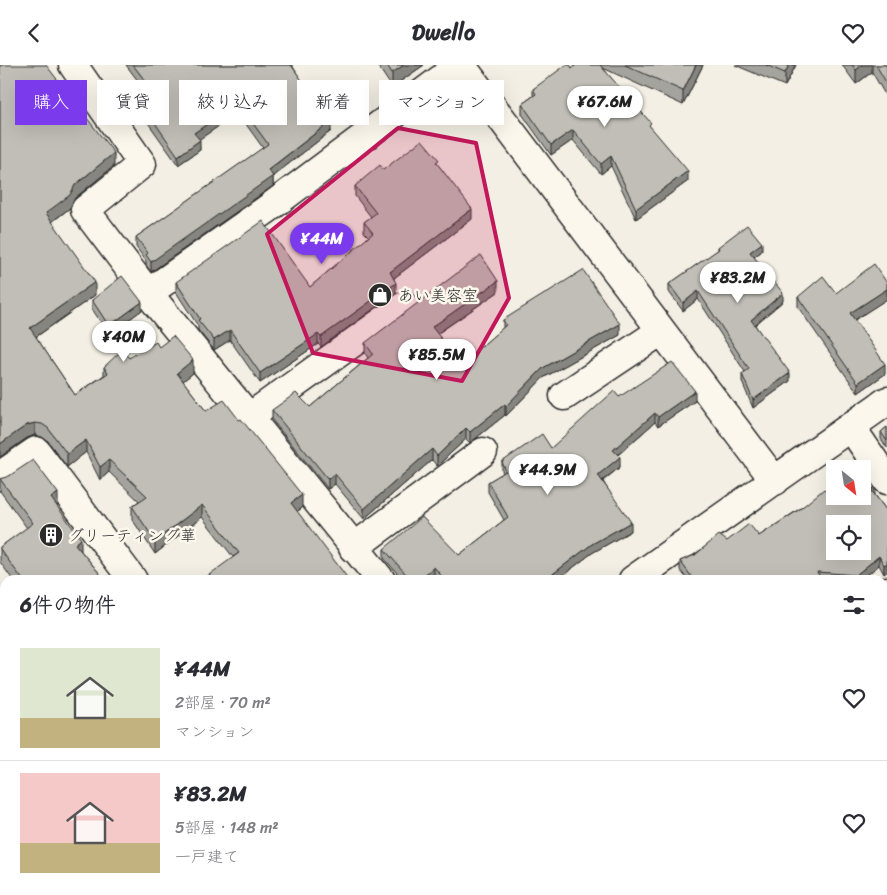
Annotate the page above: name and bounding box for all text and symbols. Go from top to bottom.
text: Dwello [412,13,475,52]
icon: back [20,19,48,47]
icon: heart [839,19,867,47]
chip: 購入 [15,80,87,125]
chip: 賃貸 [97,80,169,125]
chip: 絞り込み [179,80,287,125]
chip: 新着 [297,80,369,125]
chip: マンション [379,80,504,125]
pin: ¥67.6M [564,85,646,128]
text: ¥67.6M [578,87,632,116]
pin: ¥44M [292,223,352,265]
text: ¥44M [301,224,343,253]
pin: ¥83.2M [697,261,779,304]
text: ¥83.2M [711,263,765,292]
place label: あい美容室 [398,281,478,310]
shop icon: あい美容室 [367,282,393,308]
pin: ¥40M [94,321,154,363]
text: ¥40M [103,322,145,351]
pin: ¥85.5M [396,339,478,381]
text: ¥85.5M [409,340,465,369]
pin: ¥44.9M [507,453,589,496]
text: ¥44.9M [520,455,576,484]
north arrow [826,460,871,505]
map controls [826,460,871,560]
button: locate [826,515,871,560]
place label: グリーティング華 [68,521,196,550]
building icon: グリーティング華 [38,522,64,548]
text: 6件の物件 [20,586,116,624]
icon: filters [840,591,868,619]
text: ¥44M [175,650,230,688]
icon: home [60,668,120,728]
icon: heart [840,684,868,712]
text: 2部屋 · 70 m² [175,688,271,717]
text: マンション [175,717,254,746]
text: ¥83.2M [175,775,246,813]
icon: home [60,793,120,853]
icon: heart [840,809,868,837]
text: 5部屋 · 148 m² [175,813,279,842]
text: 一戸建て [175,842,239,871]

